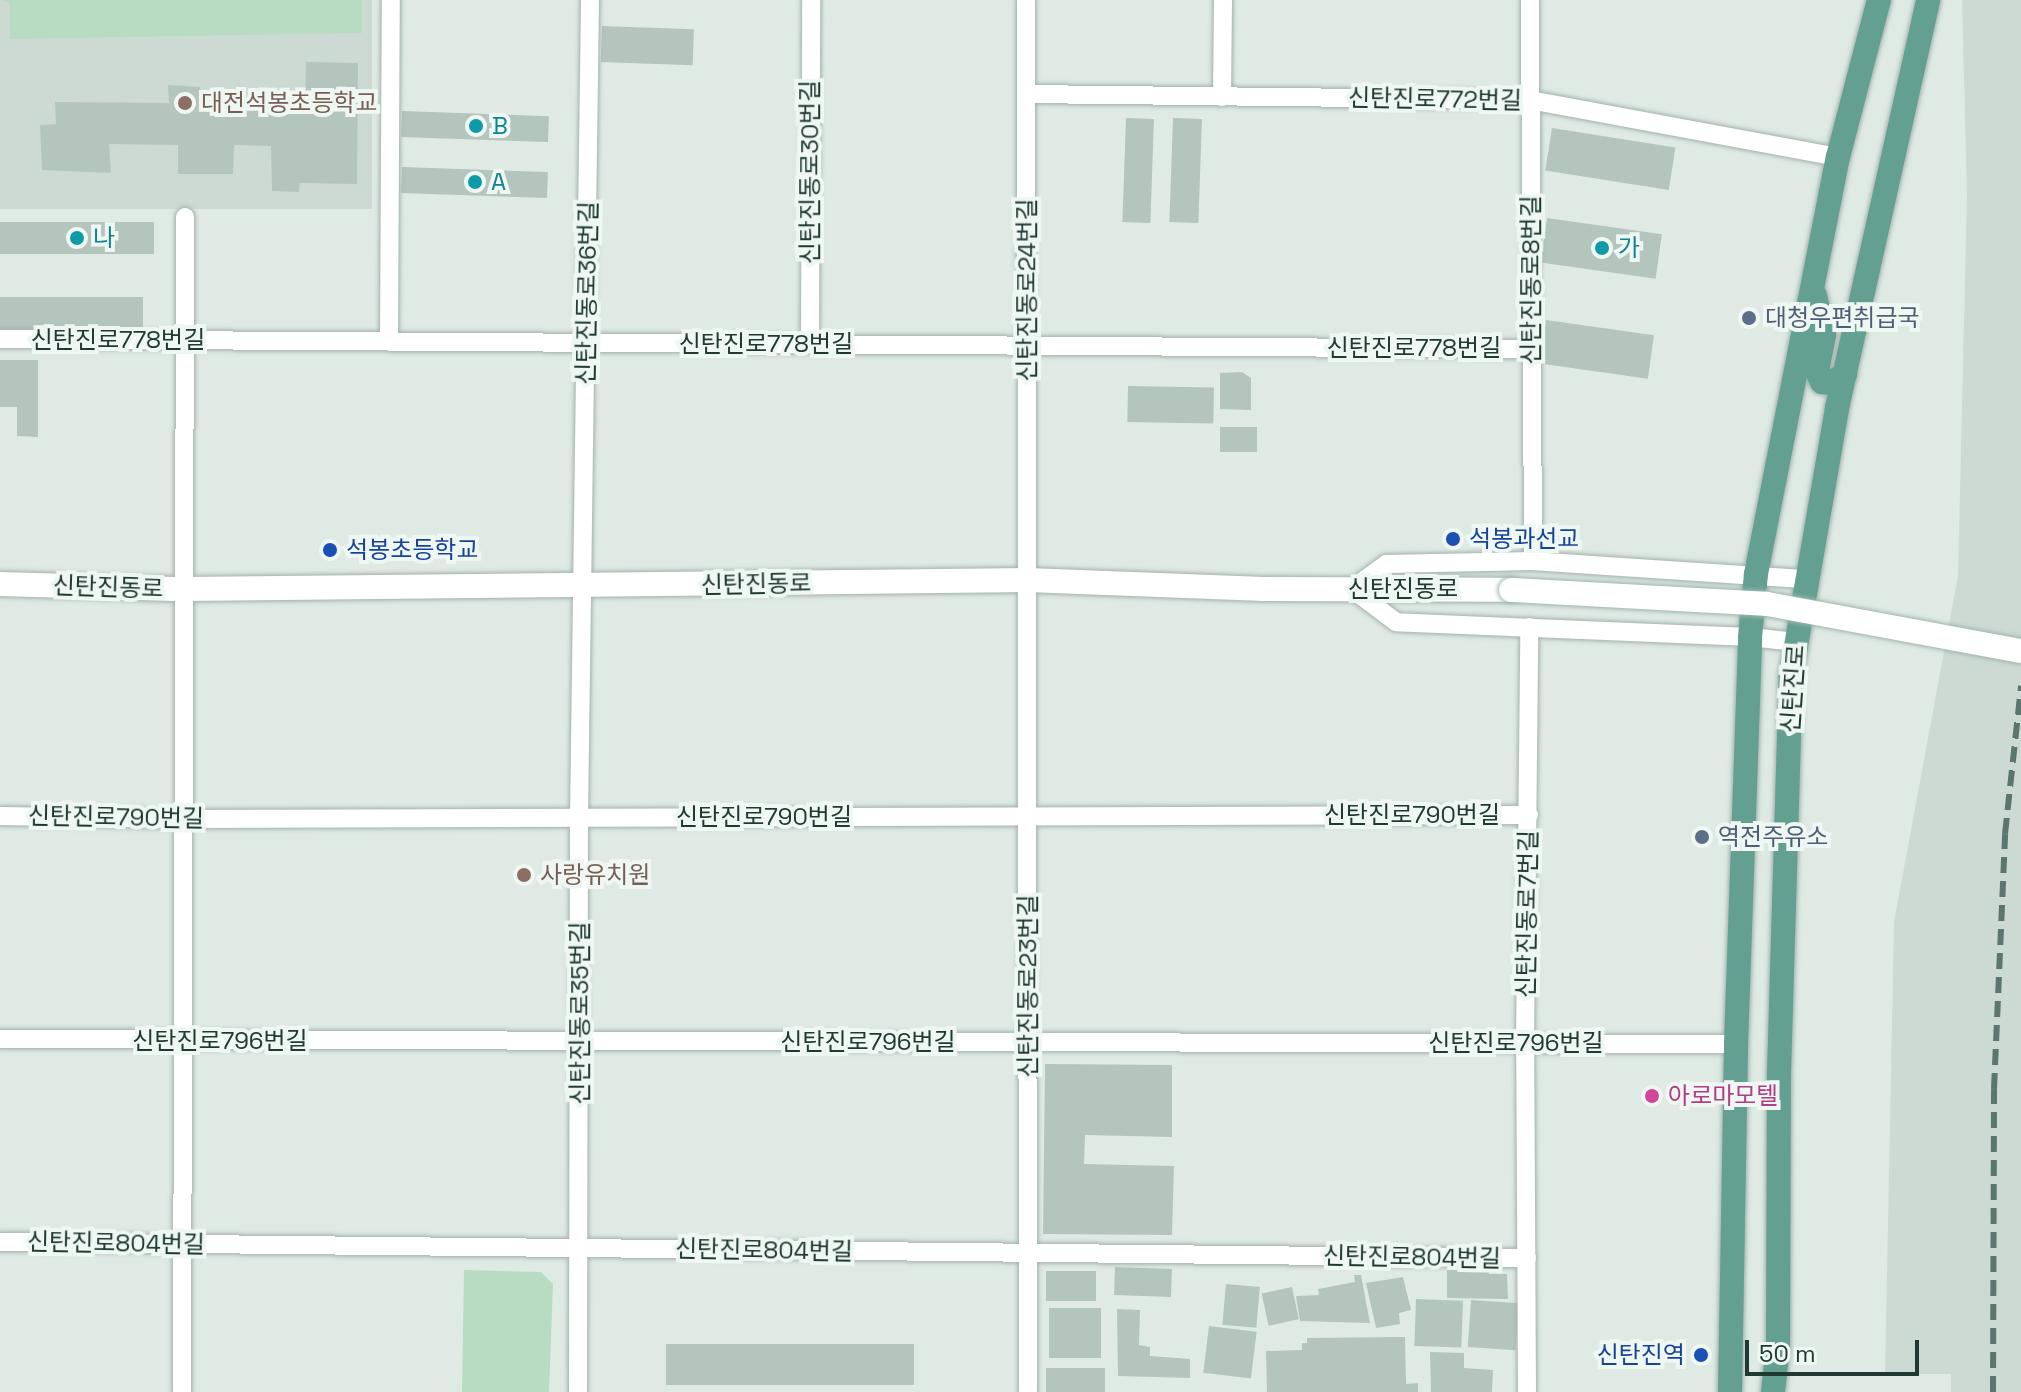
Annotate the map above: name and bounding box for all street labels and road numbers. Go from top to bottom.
street label: 신탄진동로30번길 [796,80,824,264]
street label: 신탄진로772번길 [1348,83,1522,115]
street label: 신탄진동로8번길 [1517,195,1545,365]
street label: 신탄진동로24번길 [1013,198,1041,382]
street label: 신탄진동로36번길 [571,201,603,385]
street label: 신탄진로778번길 [31,326,205,354]
street label: 신탄진로778번길 [679,330,853,358]
street label: 신탄진로778번길 [1327,334,1501,362]
street label: 신탄진동로 [701,569,811,599]
street label: 신탄진동로 [52,571,164,603]
street label: 신탄진동로 [1348,575,1458,603]
street label: 신탄진로 [1776,644,1810,734]
street label: 신탄진로790번길 [28,801,204,833]
street label: 신탄진로790번길 [1324,801,1500,829]
street label: 신탄진로790번길 [676,803,852,831]
street label: 신탄진동로7번길 [1511,830,1543,998]
street label: 신탄진동로23번길 [1014,894,1042,1078]
street label: 신탄진동로35번길 [566,921,594,1105]
street label: 신탄진로796번길 [132,1027,308,1055]
street label: 신탄진로796번길 [780,1028,956,1056]
street label: 신탄진로796번길 [1428,1029,1604,1057]
street label: 신탄진로804번길 [27,1227,205,1259]
street label: 신탄진로804번길 [675,1234,853,1266]
street label: 신탄진로804번길 [1323,1241,1501,1273]

